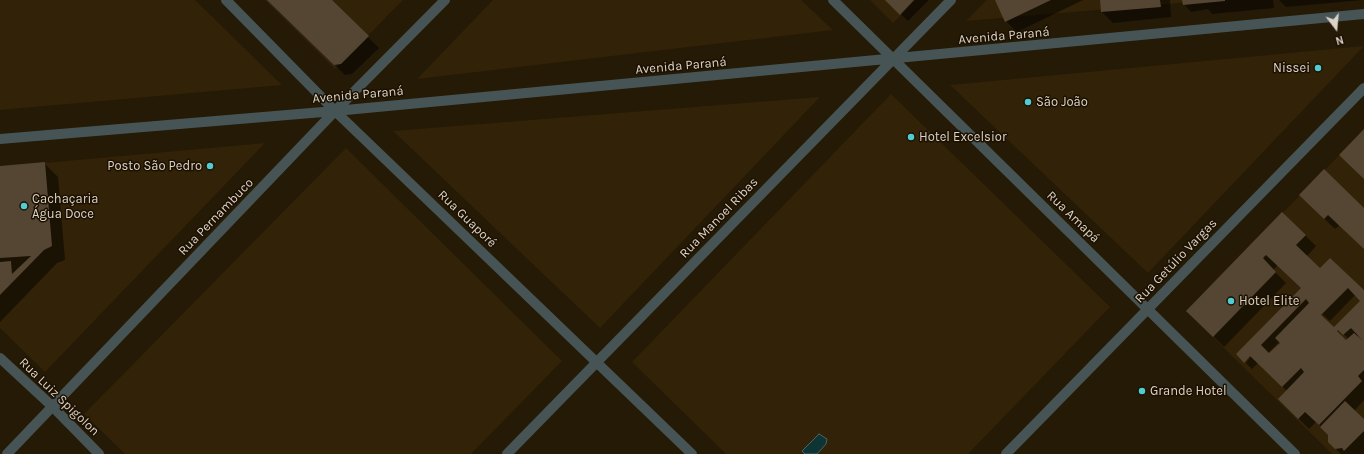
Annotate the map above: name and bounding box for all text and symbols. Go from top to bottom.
north arrow [1316,8,1356,48]
street label: Avenida Paraná [958,24,1050,48]
text: N [1334,33,1345,47]
street label: Avenida Paraná [635,54,727,78]
place label: Nissei [1273,60,1310,76]
marker: Nissei [1313,63,1323,73]
street label: Avenida Paraná [312,83,404,107]
place label: São João [1036,94,1088,110]
marker: São João [1023,97,1033,107]
place label: Hotel Excelsior [919,129,1007,145]
marker: Hotel Excelsior [906,132,916,142]
place label: Posto São Pedro [107,158,202,174]
marker: Posto São Pedro [205,161,215,171]
street label: Rua Manoel Ribas [677,174,761,262]
street label: Rua Pernambuco [175,175,257,259]
street label: Rua Guaporé [434,187,500,251]
street label: Rua Amapá [1043,188,1103,246]
place label: Cachaçaria Água Doce [32,191,98,222]
marker: Cachaçaria Água Doce [19,201,29,211]
street label: Rua Getúlio Vargas [1132,215,1220,307]
place label: Hotel Elite [1239,293,1299,309]
marker: Hotel Elite [1226,296,1236,306]
street label: Rua Luiz Spigolon [16,355,102,439]
place label: Grande Hotel [1150,383,1227,399]
marker: Grande Hotel [1137,386,1147,396]

